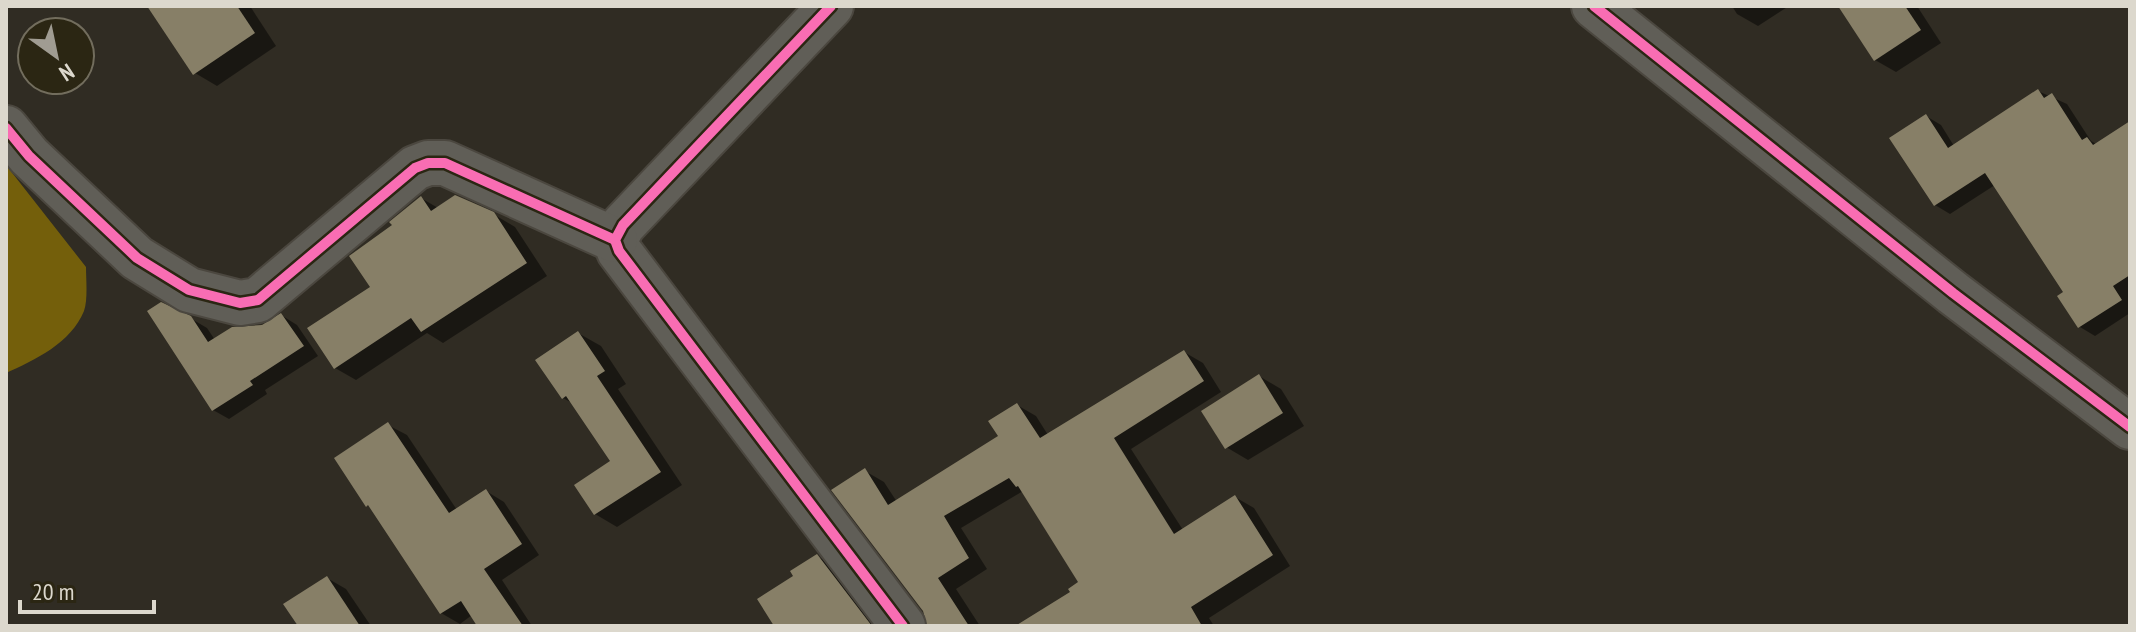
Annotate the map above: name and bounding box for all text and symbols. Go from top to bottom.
north arrow [16,16,96,96]
text: N [54,58,80,88]
scale bar [20,564,154,614]
text: 20 m [32,576,74,607]

